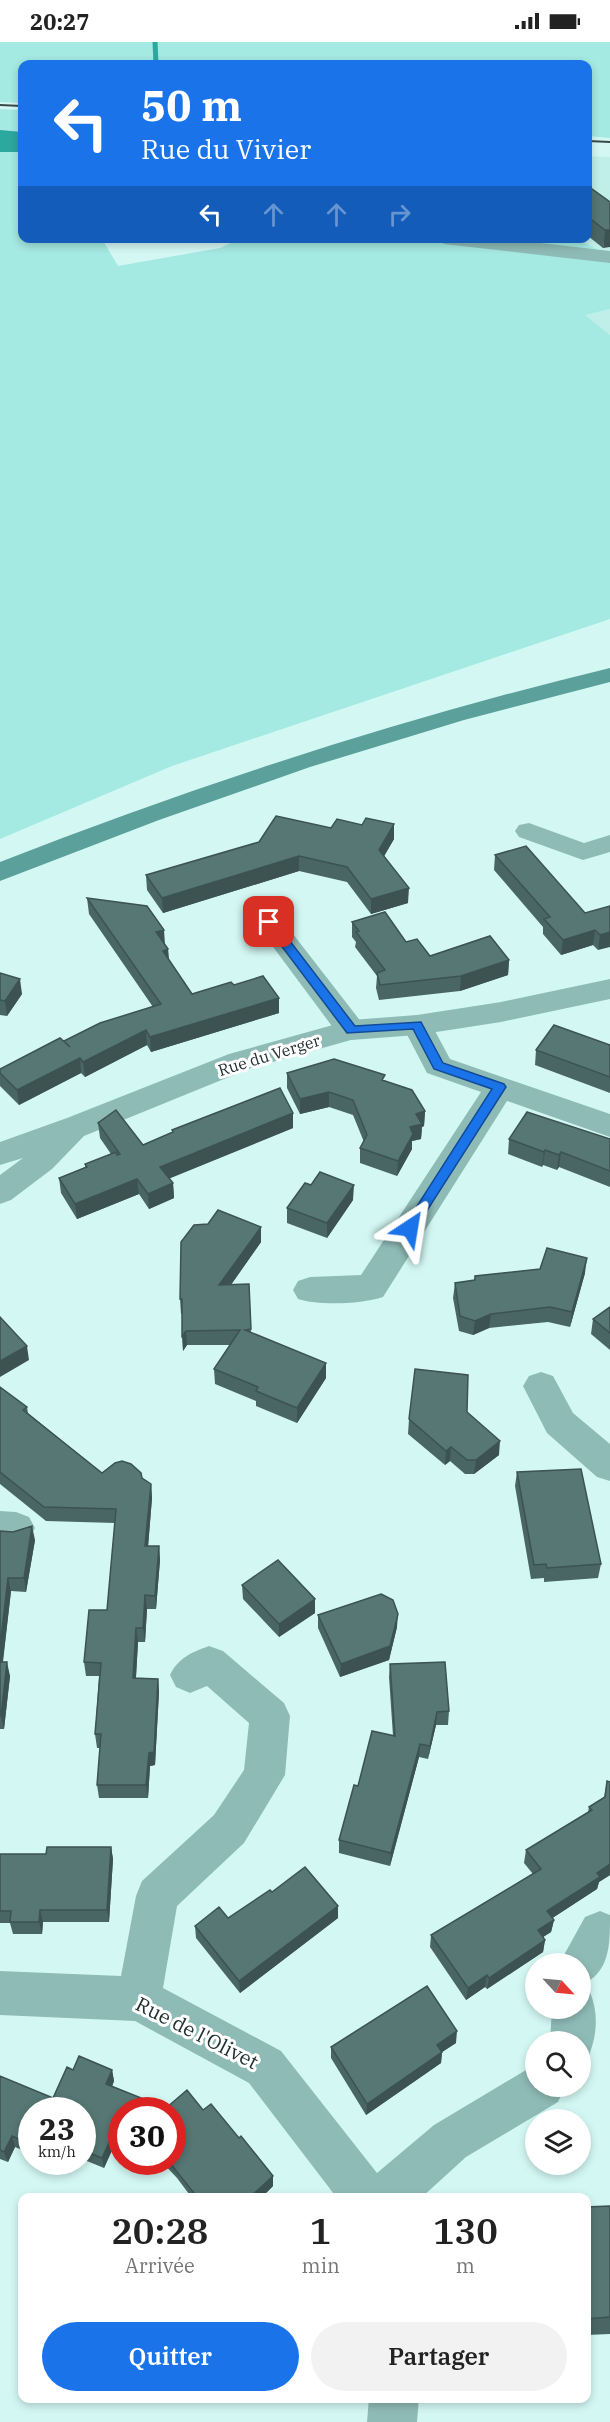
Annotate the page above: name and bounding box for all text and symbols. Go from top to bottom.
text: 20:27 [30,7,89,36]
text: 50 m [141,78,242,133]
icon: left [42,84,120,162]
text: Rue du Vivier [141,131,311,166]
icon: left [194,198,227,231]
icon: ahead [257,198,290,231]
icon: ahead [320,198,353,231]
icon: right [383,198,416,231]
pin [243,896,294,947]
icon: arrive [252,905,285,938]
street label: Rue du Verger [215,1030,323,1080]
position arrow [378,1196,442,1260]
north arrow [525,1953,591,2019]
map controls [525,1953,591,2175]
street label: Rue de l'Olivet [131,1990,263,2075]
button: search [525,2031,591,2097]
speed limit sign: 30 [108,2097,186,2175]
text: 23 [39,2109,75,2148]
button: layers [525,2109,591,2175]
text: km/h [38,2142,76,2161]
text: 20:28 [111,2207,208,2254]
text: 1 [310,2207,331,2254]
text: 130 [433,2207,498,2254]
text: Arrivée [125,2252,195,2279]
text: min [302,2252,340,2279]
text: m [456,2252,475,2279]
button: Quitter [42,2322,299,2391]
button: Partager [311,2322,567,2391]

